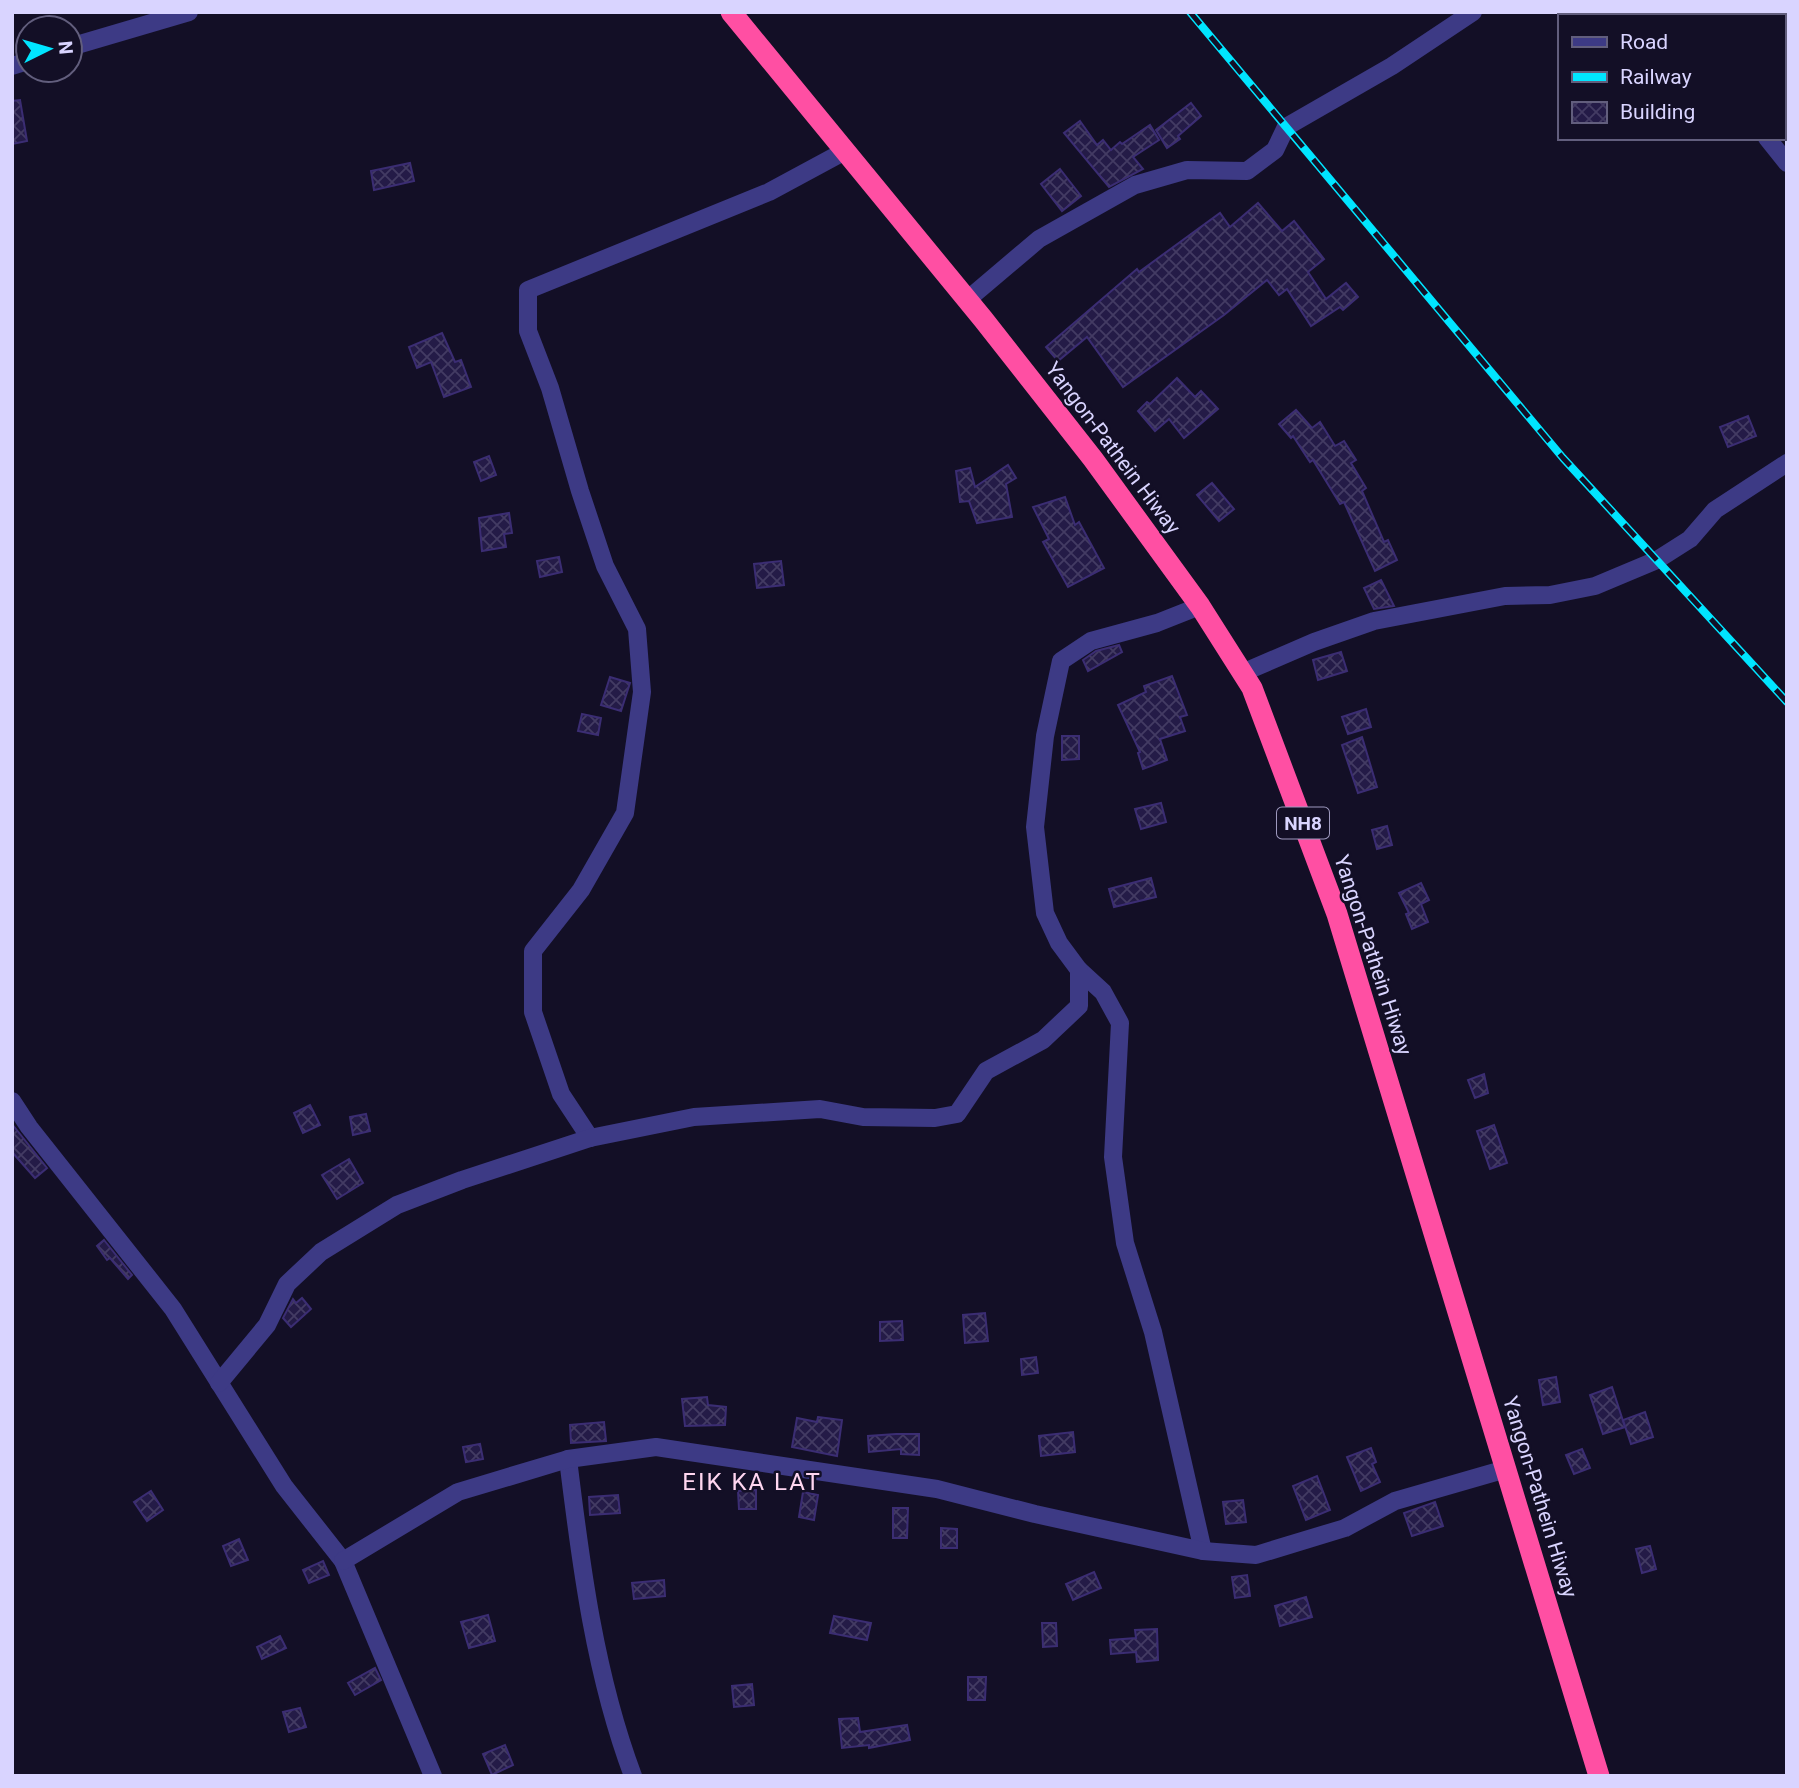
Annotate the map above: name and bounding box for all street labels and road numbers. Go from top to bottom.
street label: Yangon-Pathein Hiway [1040,357,1186,539]
road number: NH8 [1277,808,1329,838]
street label: Yangon-Pathein Hiway [1329,852,1417,1058]
street label: Yangon-Pathein Hiway [1498,1393,1582,1601]

